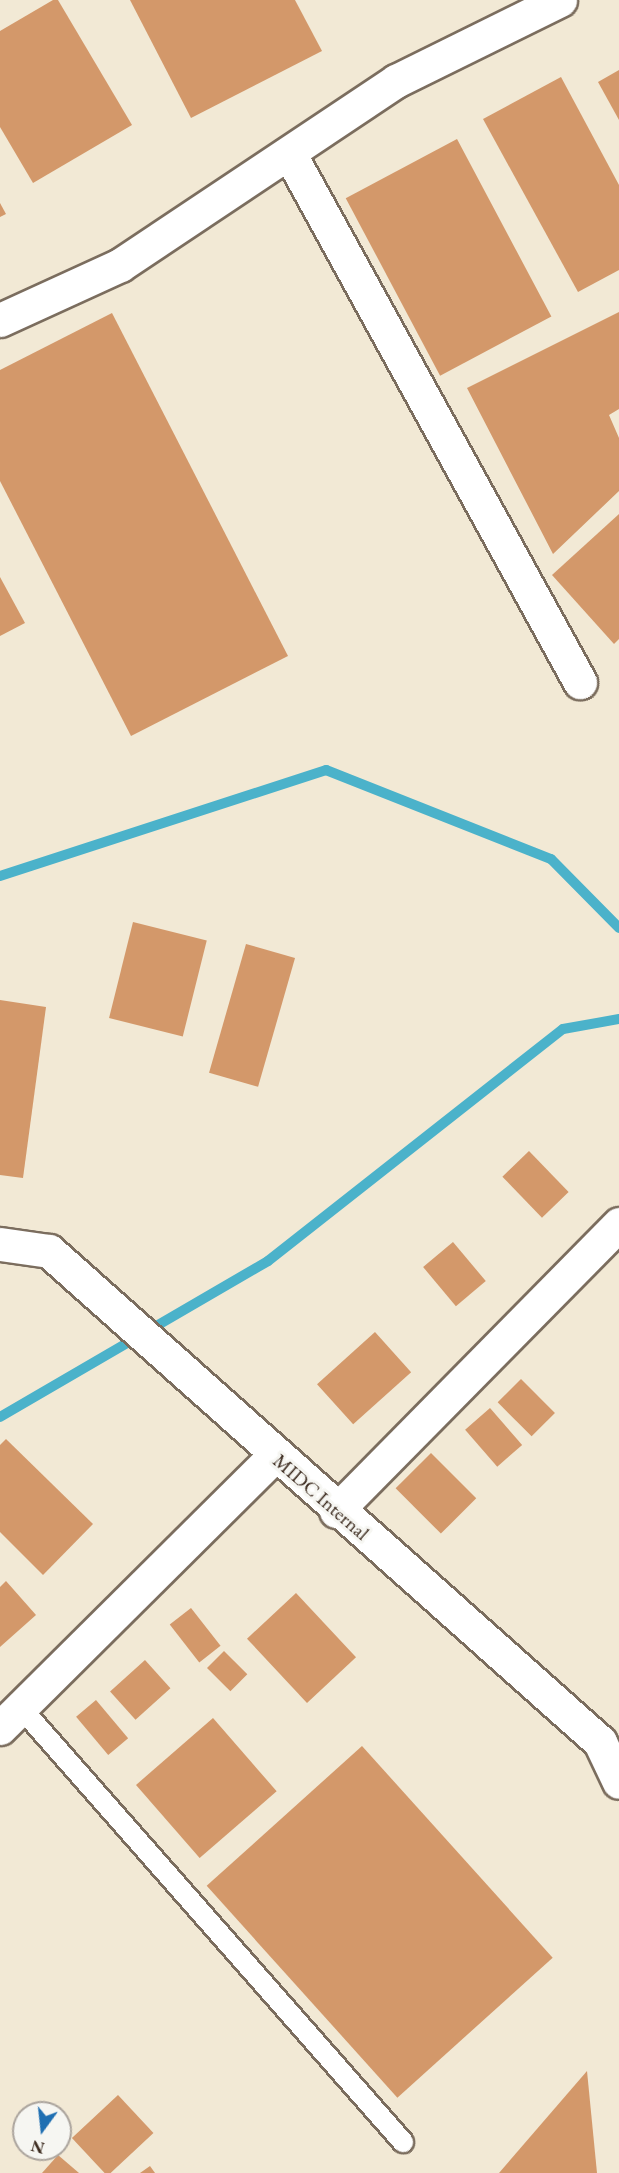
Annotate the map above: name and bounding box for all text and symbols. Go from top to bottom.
street label: MIDC Internal [268,1449,374,1545]
north arrow [12,2101,72,2161]
text: N [29,2135,47,2159]

